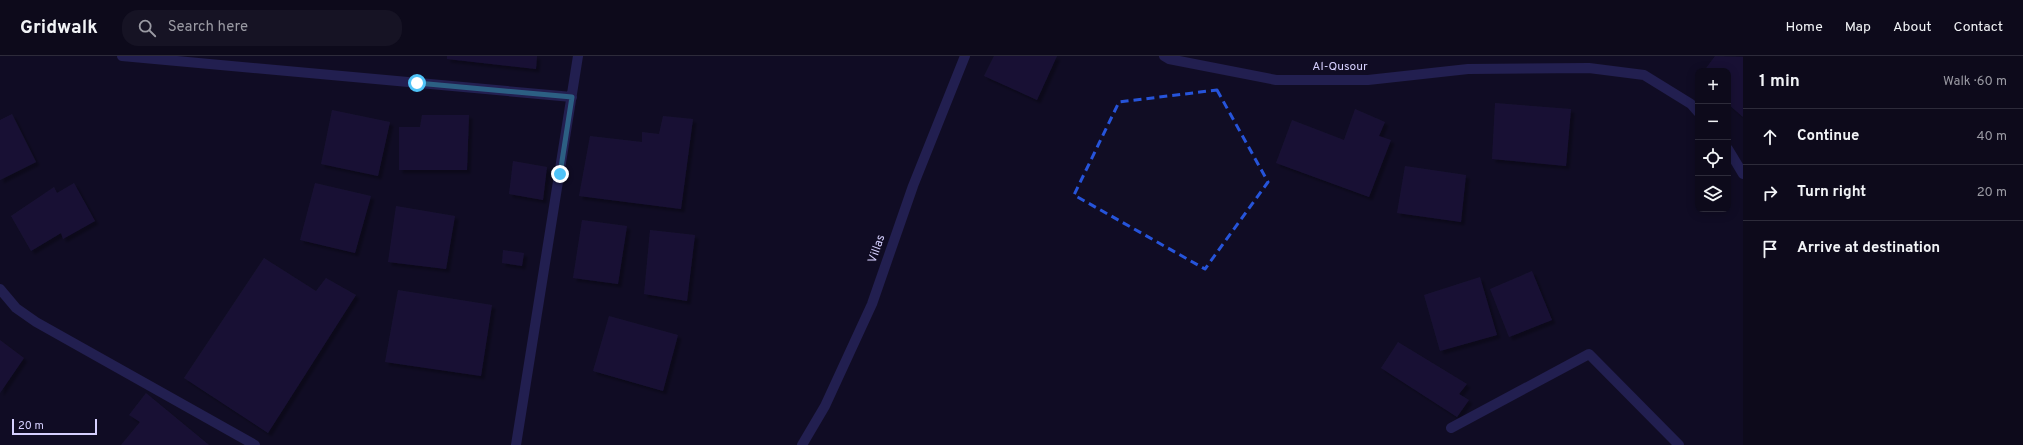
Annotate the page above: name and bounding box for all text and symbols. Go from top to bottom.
search box [122,10,402,46]
text: Gridwalk [20,16,98,40]
icon: search [136,17,158,39]
text: Search here [168,18,248,37]
text: Home [1786,19,1823,36]
text: Map [1845,19,1871,36]
text: About [1893,19,1932,36]
text: Contact [1954,19,2003,36]
street label: Al-Qusour [1312,59,1368,75]
map controls [1695,68,1731,212]
button: + [1695,68,1731,104]
text: 1 min [1759,71,1800,93]
route start [408,74,426,92]
text: Walk · 60 m [1943,74,2007,90]
button: − [1695,104,1731,140]
icon: ahead [1759,126,1781,148]
text: Continue [1797,127,1859,146]
text: 40 m [1977,129,2007,145]
button: locate [1695,140,1731,176]
route end [551,165,569,183]
button: layers [1695,176,1731,212]
icon: right [1759,182,1781,204]
text: Turn right [1797,183,1866,202]
text: 20 m [1977,185,2007,201]
street label: Villas [865,233,889,265]
icon: arrive [1759,238,1781,260]
text: Arrive at destination [1797,239,1940,258]
scale bar [12,417,97,436]
text: 20 m [18,419,44,433]

